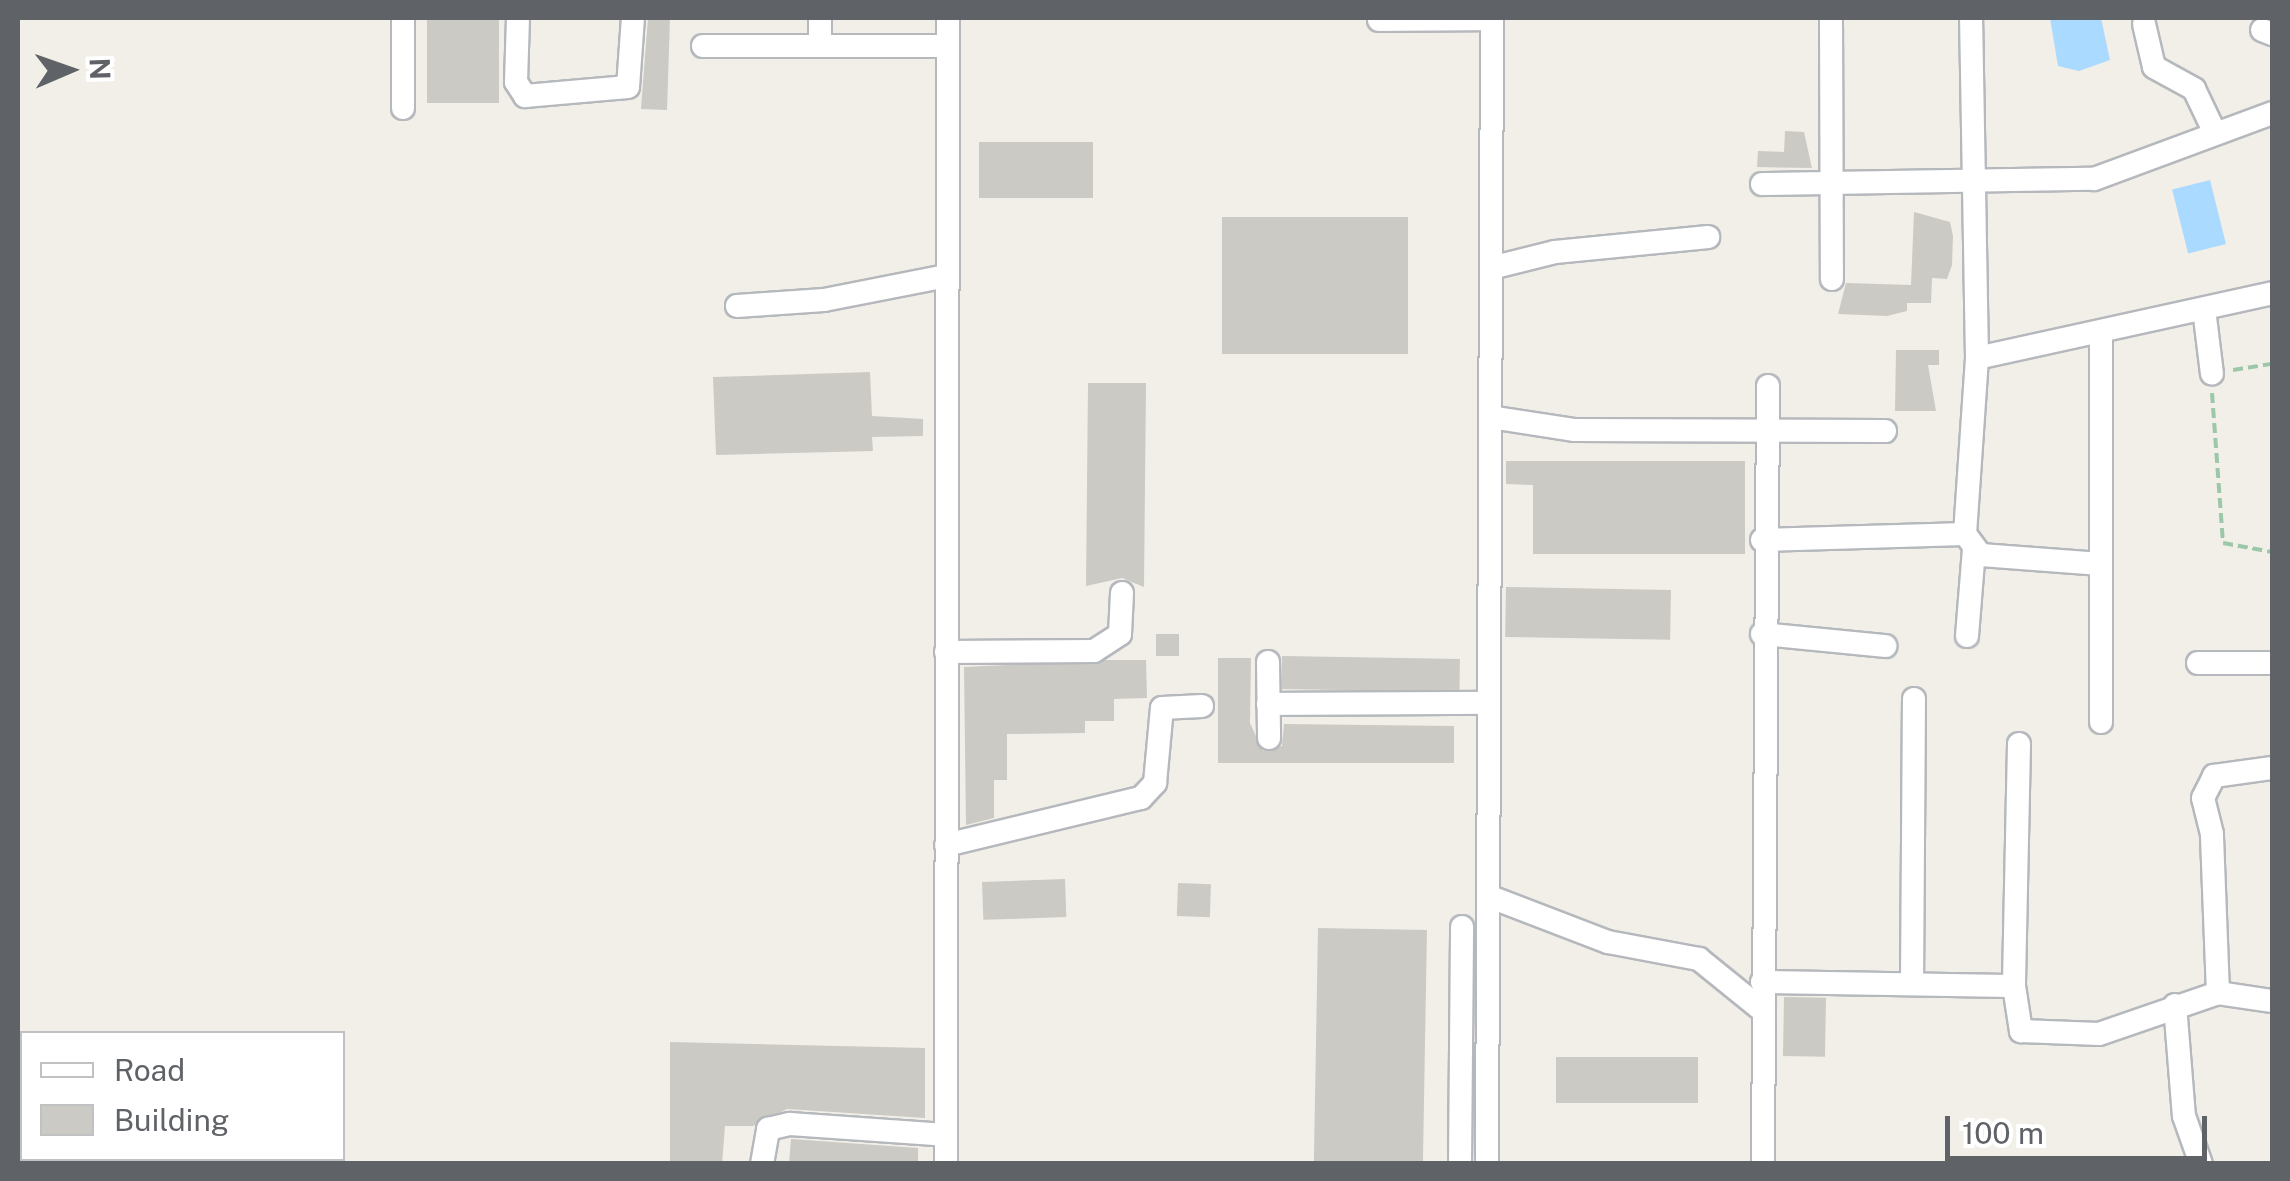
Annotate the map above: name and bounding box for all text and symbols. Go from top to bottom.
north arrow [20,20,120,120]
text: N [84,57,117,80]
legend [20,1031,345,1161]
text: Road [114,1052,185,1088]
scale bar [1950,1096,2212,1158]
text: Building [114,1102,229,1138]
text: 100 m [1962,1115,2044,1151]

